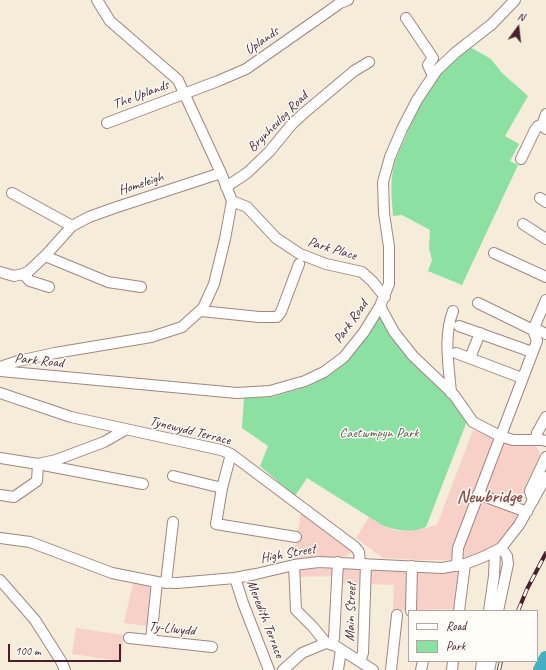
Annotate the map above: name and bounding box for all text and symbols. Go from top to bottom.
north arrow [498,8,538,48]
text: N [516,9,526,24]
street label: Uplands [242,23,282,59]
street label: The Uplands [111,77,171,113]
street label: Brynheulog Road [244,88,312,156]
street label: Homeleigh [116,169,166,199]
street label: Park Place [306,234,358,264]
street label: Park Road [330,297,372,347]
street label: Park Road [14,350,64,372]
street label: Tynewydd Terrace [148,413,232,449]
park label: Caetwmpyn Park [340,425,418,441]
district label: Newbridge [457,486,521,508]
street label: High Street [259,541,317,567]
street label: Meredith Terrace [242,578,288,660]
street label: Main Street [342,582,360,642]
legend [408,610,538,662]
street label: Ty-Llwydd [148,618,196,640]
text: Road [446,618,466,634]
scale bar [10,636,123,662]
text: Park [446,638,465,654]
text: 100 m [15,643,41,659]

